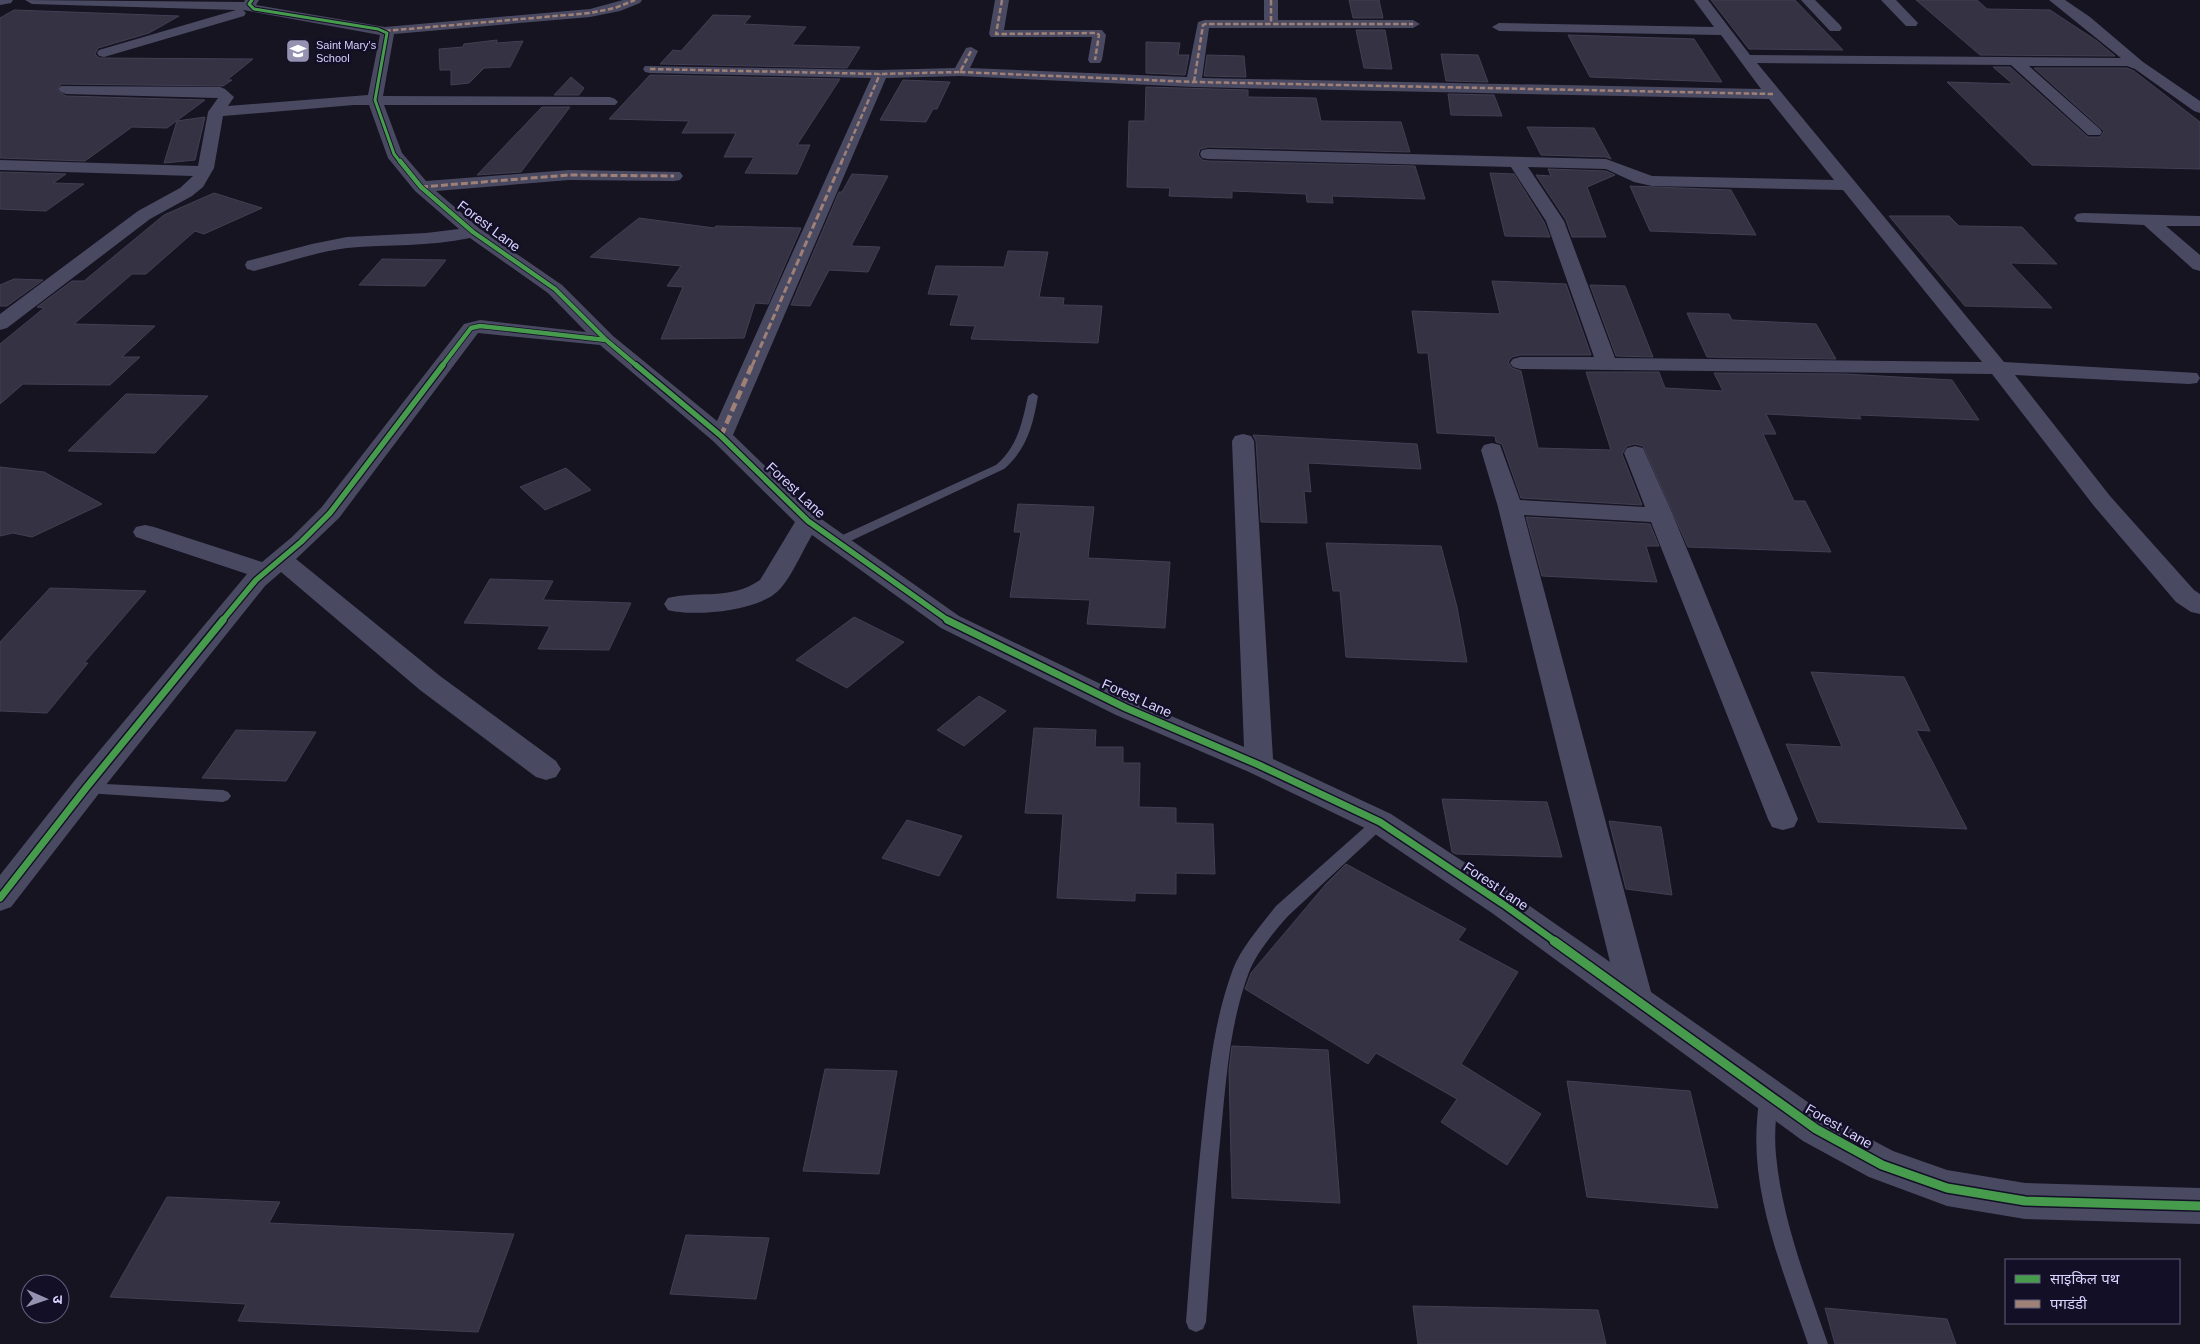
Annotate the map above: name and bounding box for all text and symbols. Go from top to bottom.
school or university icon: Saint Mary's School [285,38,311,64]
place label: Saint Mary's School [316,39,377,64]
street label: Forest Lane [454,197,524,255]
street label: Forest Lane [763,459,829,521]
street label: Forest Lane [1100,675,1175,721]
street label: Forest Lane [1461,858,1532,914]
street label: Forest Lane [1803,1100,1876,1152]
legend [2005,1259,2180,1324]
text: साइकिल पथ [2050,1270,2120,1287]
north arrow [20,1274,70,1324]
text: उ [50,1295,66,1305]
text: पगडंडी [2050,1295,2088,1312]

